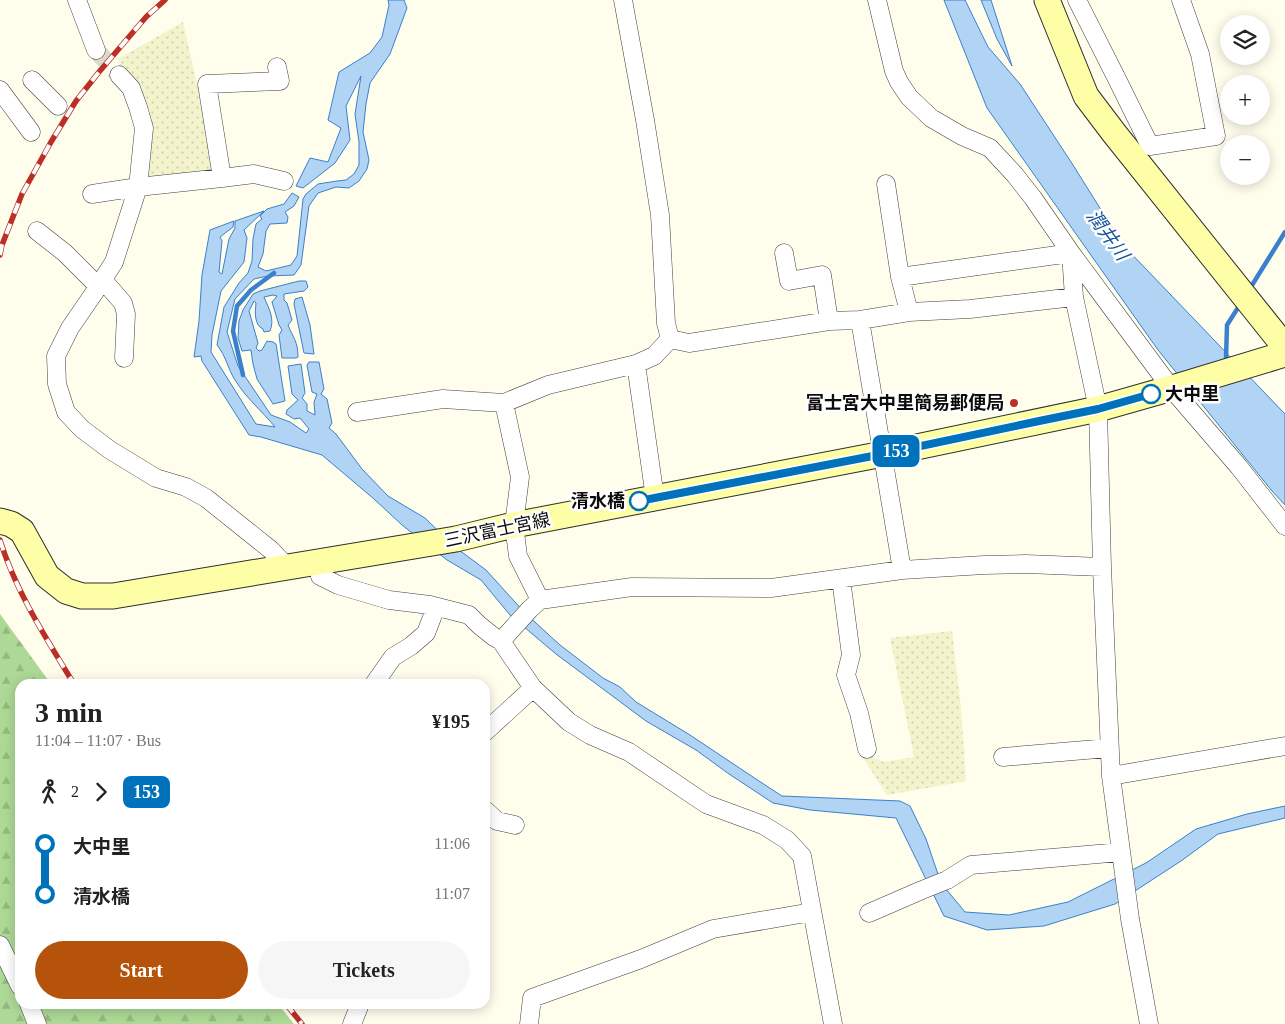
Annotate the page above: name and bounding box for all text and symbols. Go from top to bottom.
map controls [1220,15,1270,185]
button: layers [1220,15,1270,65]
button: + [1220,75,1270,125]
button: − [1220,135,1270,185]
water label: 潤井川 [1083,206,1134,266]
marker: 大中里 [1141,384,1161,404]
place label: 大中里 [1165,384,1219,404]
place label: 富士宮大中里簡易郵便局 [806,393,1004,413]
marker: 富士宮大中里簡易郵便局 [1008,397,1020,409]
line badge: 153 [867,435,925,467]
text: 153 [883,441,910,461]
place label: 清水橋 [571,491,625,511]
marker: 清水橋 [629,491,649,511]
street label: 三沢富士宮線 [442,509,552,551]
text: 3 min [35,697,103,728]
text: ¥195 [432,711,470,732]
text: 11:04 – 11:07 · Bus [35,732,161,749]
icon: walk [35,778,63,806]
icon: forward [87,778,115,806]
text: 153 [133,782,160,802]
text: 2 [71,783,79,800]
text: 11:06 [434,835,470,852]
text: 大中里 [73,836,130,857]
text: 11:07 [434,885,470,902]
text: 清水橋 [73,886,130,907]
button: Start [35,941,248,999]
button: Tickets [258,941,470,999]

